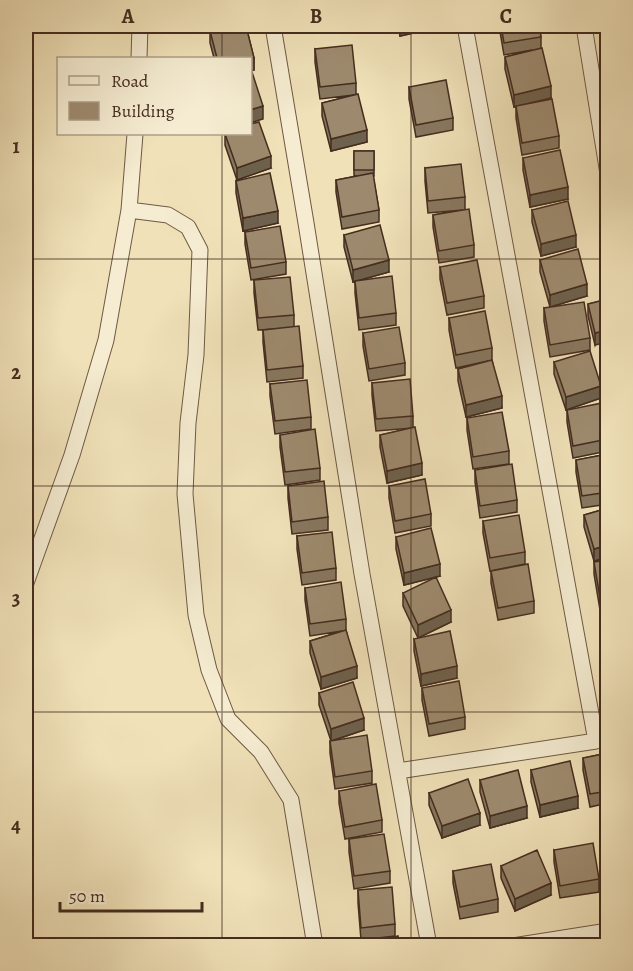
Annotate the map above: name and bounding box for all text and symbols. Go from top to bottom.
text: A [121,3,135,30]
text: B [310,3,322,30]
text: C [500,3,512,30]
legend [57,57,252,135]
text: Road [111,69,149,93]
text: Building [111,99,175,123]
text: 1 [12,133,20,160]
text: 2 [11,359,21,386]
text: 3 [12,585,20,612]
text: 4 [11,812,21,839]
scale bar [60,875,202,913]
text: 50 m [69,884,105,908]

